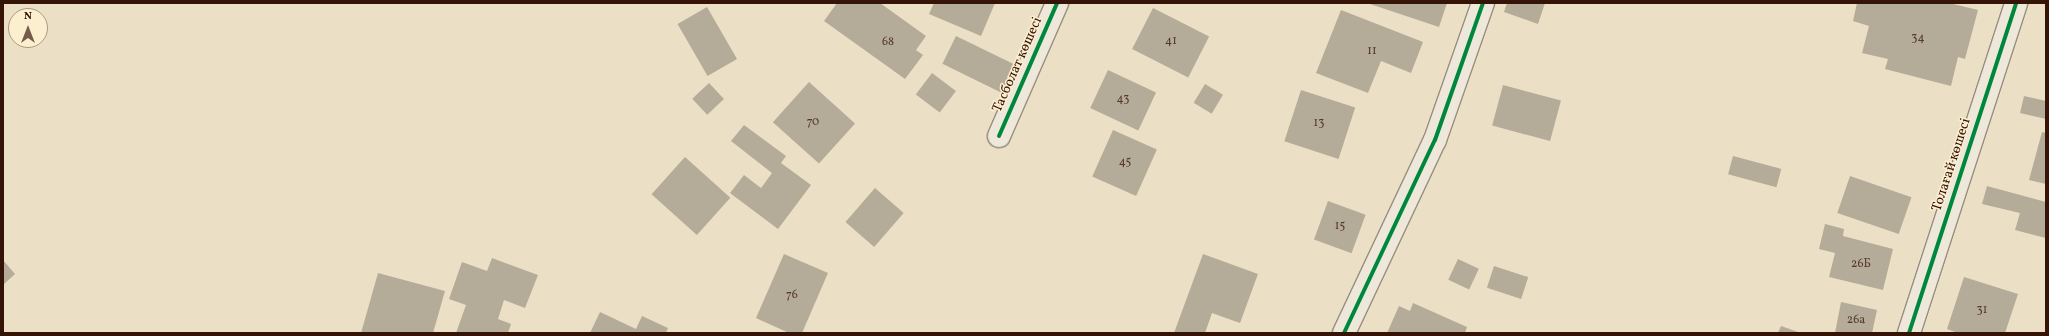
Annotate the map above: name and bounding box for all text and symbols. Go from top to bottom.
north arrow [8,8,48,48]
text: N [24,9,32,24]
street label: Тасболат көшесі [989,15,1047,115]
house number: 34 [1911,32,1925,46]
house number: 41 [1165,35,1177,49]
house number: 68 [882,36,894,50]
house number: 11 [1367,45,1377,59]
house number: 43 [1117,93,1129,107]
house number: 70 [807,116,819,130]
street label: Толағай көшесі [1929,116,1975,214]
house number: 13 [1314,117,1324,131]
house number: 45 [1119,156,1131,170]
house number: 15 [1335,220,1345,234]
house number: 26Б [1851,258,1871,272]
house number: 76 [786,289,798,303]
house number: 31 [1977,304,1987,318]
house number: 26а [1847,314,1865,328]

